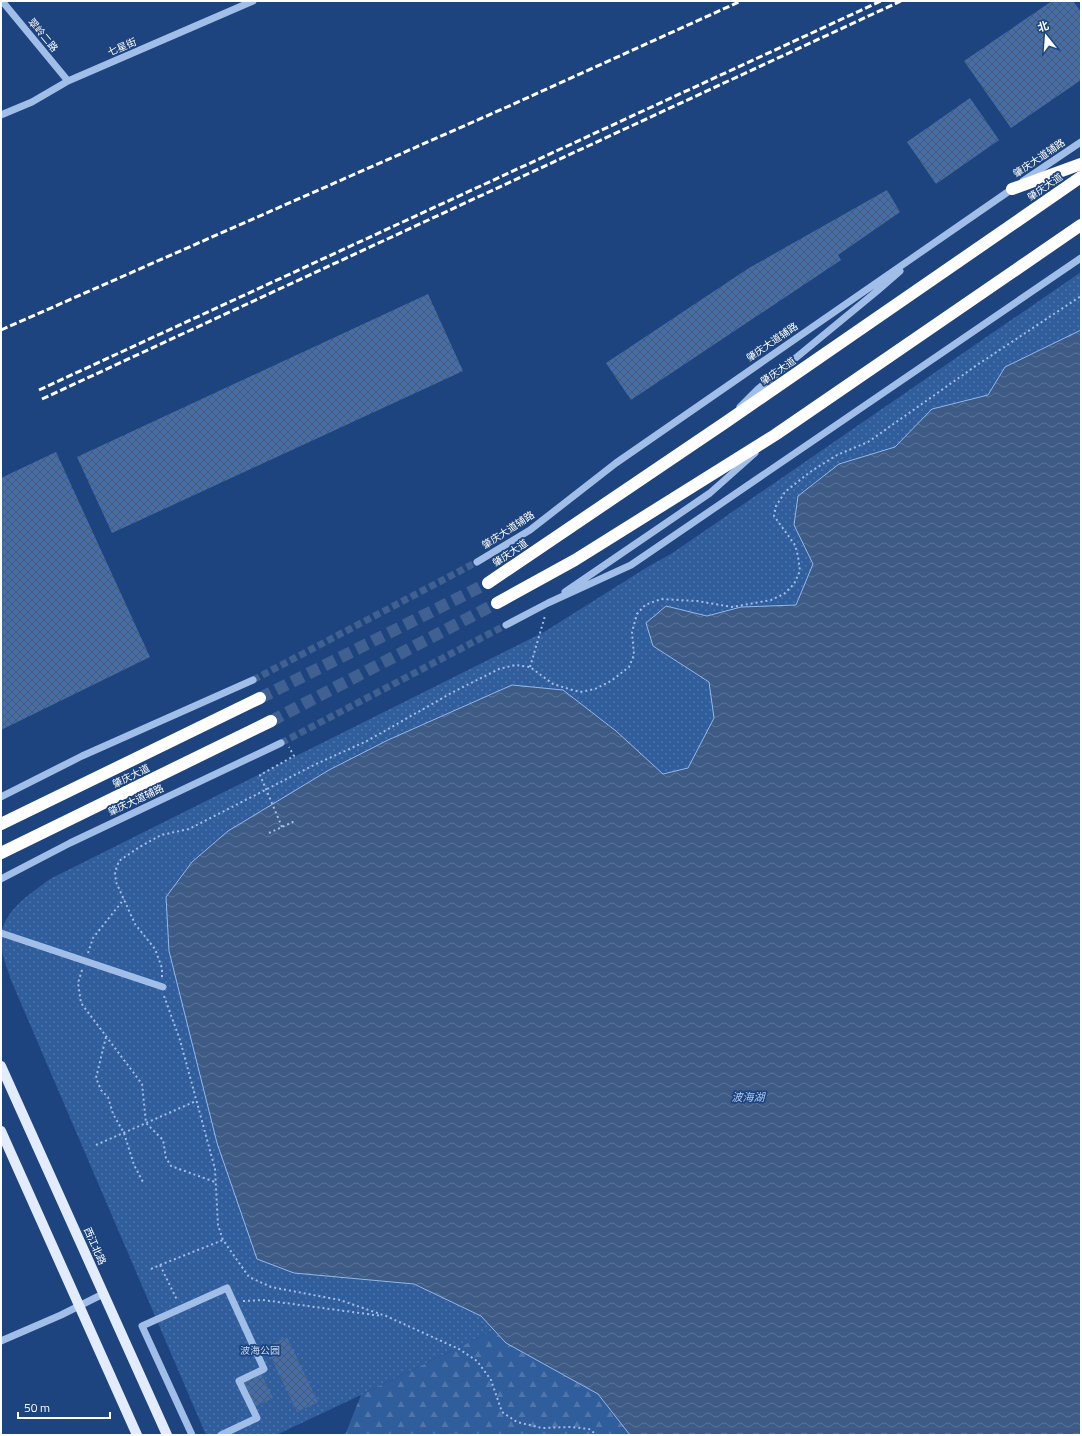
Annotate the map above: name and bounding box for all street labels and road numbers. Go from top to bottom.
street label: 翠岭二路 [24,15,62,55]
street label: 七星街 [105,34,139,60]
street label: 肇庆大道辅路 [1010,135,1068,181]
street label: 肇庆大道 [1024,169,1066,205]
street label: 肇庆大道辅路 [743,319,801,365]
street label: 肇庆大道 [757,353,799,389]
street label: 肇庆大道辅路 [479,507,537,553]
street label: 肇庆大道 [489,536,531,570]
street label: 肇庆大道 [110,760,152,792]
street label: 肇庆大道辅路 [106,781,166,819]
street label: 西江北路 [80,1225,110,1267]

